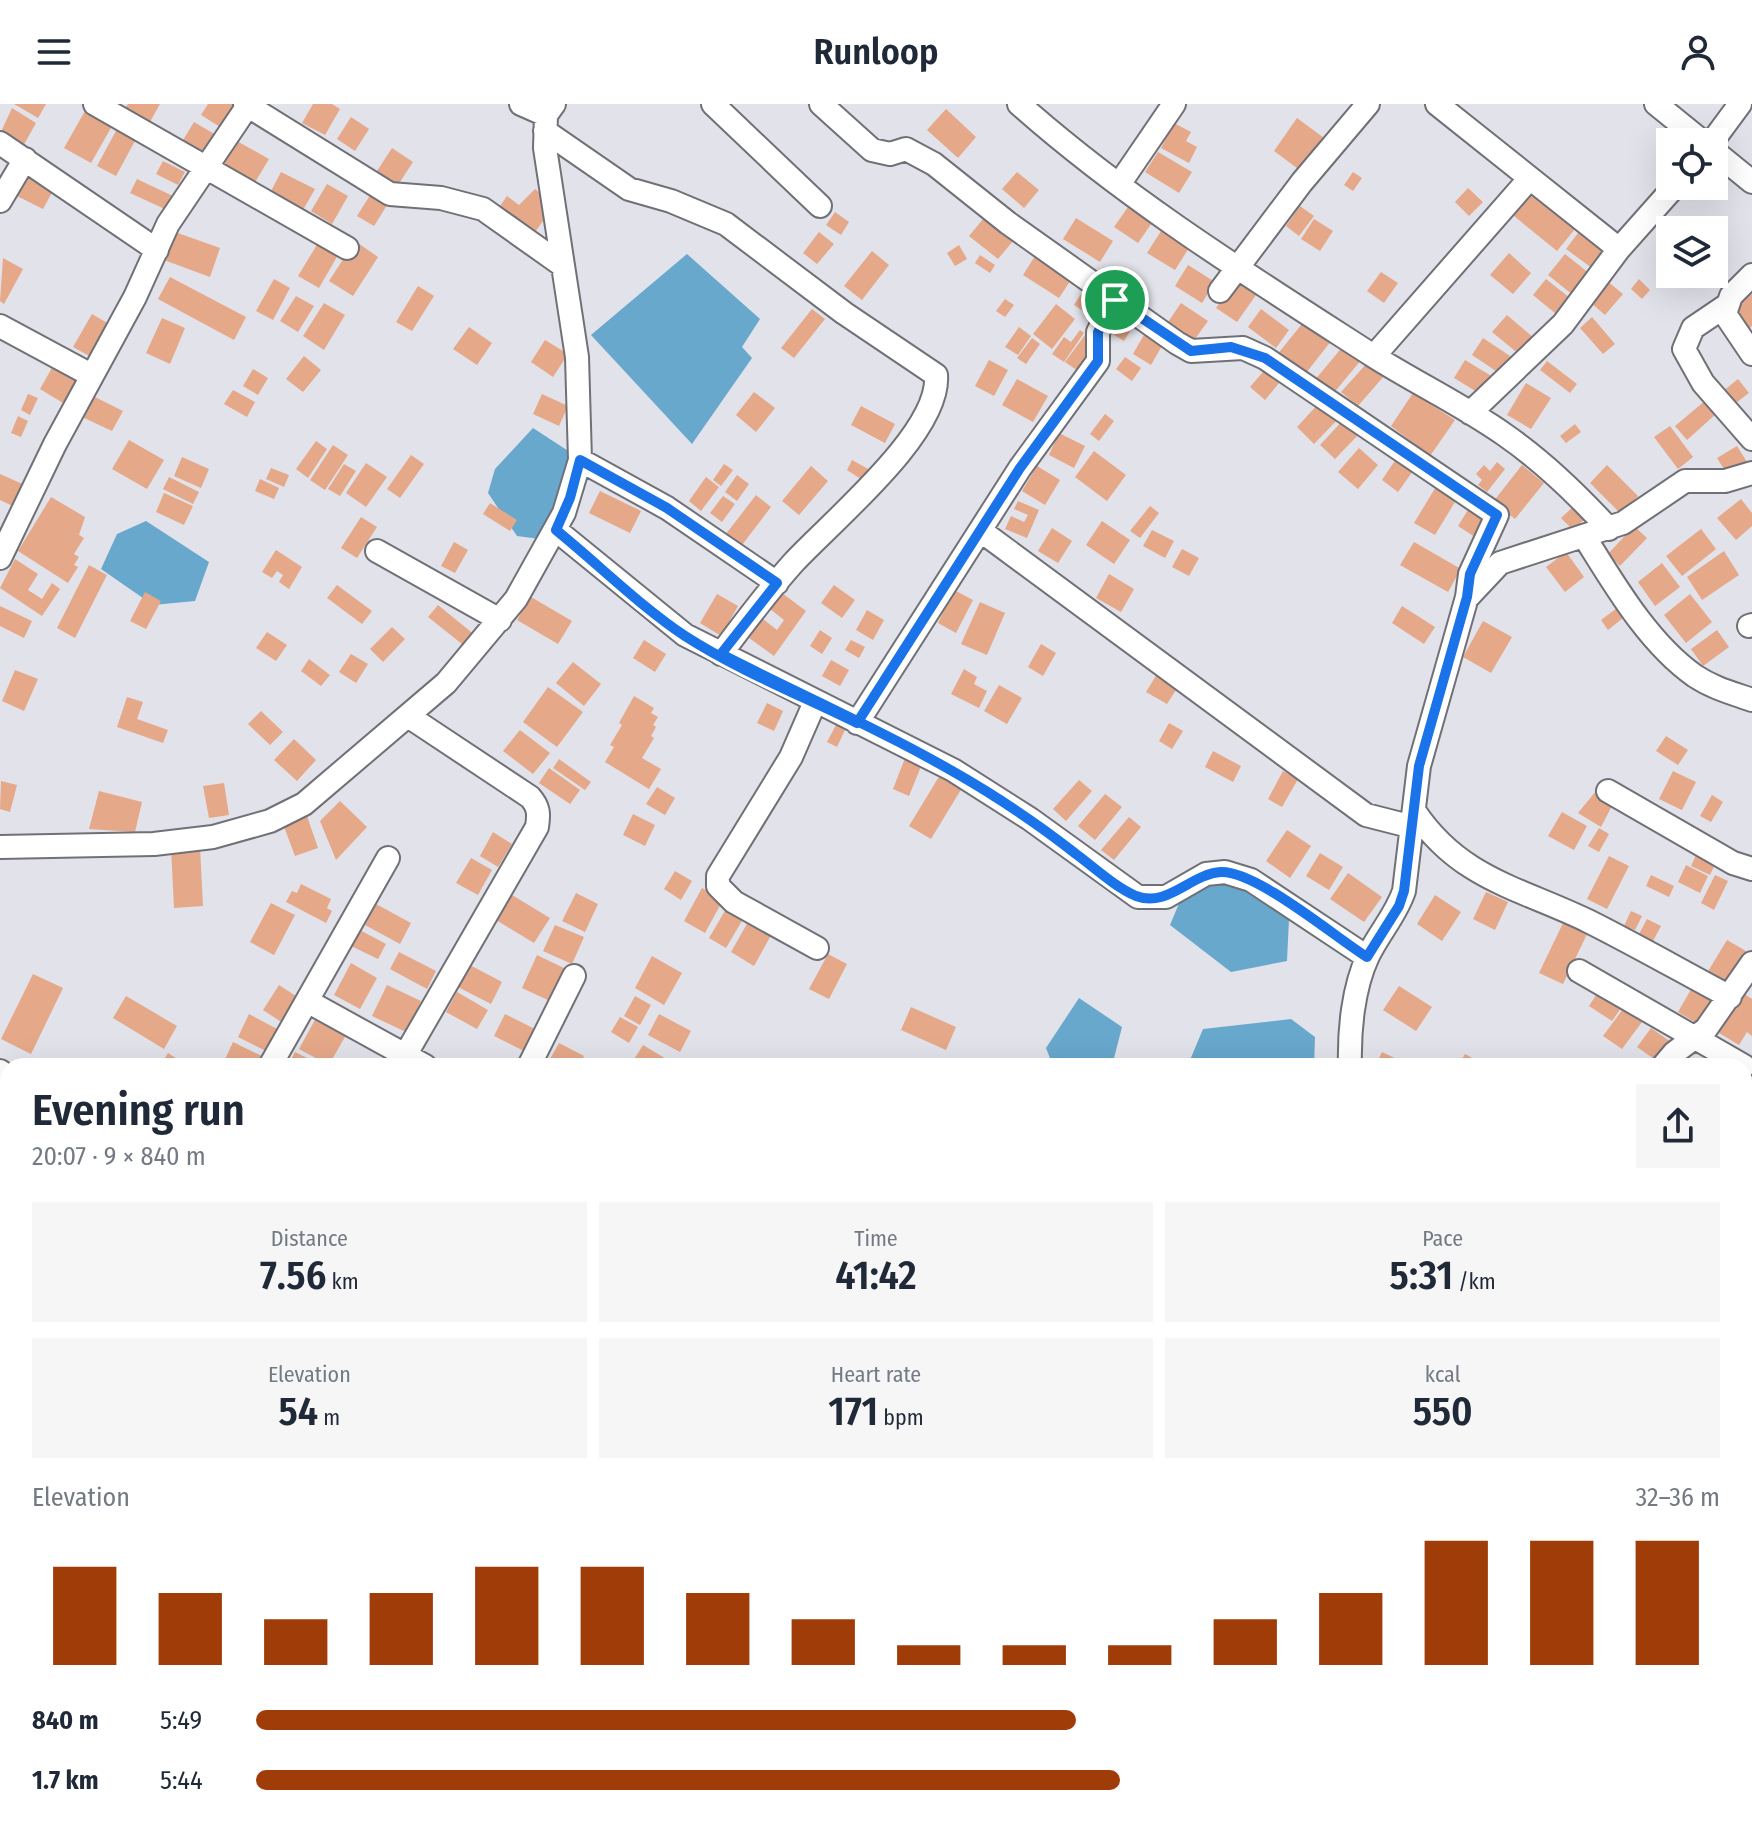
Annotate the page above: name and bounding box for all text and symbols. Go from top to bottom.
icon: menu [32,30,76,74]
text: Runloop [813,30,939,74]
icon: person [1676,30,1720,74]
map controls [1656,128,1728,288]
button: locate [1656,128,1728,200]
button: layers [1656,216,1728,288]
pin [1081,266,1149,334]
icon: arrive [1093,278,1137,322]
text: Evening run [32,1084,245,1137]
button: share [1636,1084,1720,1168]
text: 20:07 · 9 × 840 m [32,1141,206,1172]
text: Distance [271,1225,348,1252]
text: Time [854,1225,898,1252]
text: Pace [1422,1225,1463,1252]
text: 7.56 [260,1252,326,1300]
text: 41:42 [835,1252,917,1300]
text: 5:31 [1390,1252,1453,1300]
text: km [326,1268,359,1295]
text: /km [1453,1268,1496,1295]
text: Elevation [268,1361,351,1388]
text: Heart rate [831,1361,921,1388]
text: kcal [1425,1361,1460,1388]
text: 54 [278,1388,318,1436]
text: 171 [828,1388,878,1436]
text: 550 [1413,1388,1473,1436]
text: m [318,1404,340,1431]
text: bpm [878,1404,924,1431]
text: Elevation [32,1482,130,1513]
text: 32–36 m [1636,1482,1720,1513]
text: 840 m [32,1705,99,1736]
text: 5:49 [160,1705,202,1736]
text: 1.7 km [32,1765,99,1796]
text: 5:44 [160,1765,202,1796]

